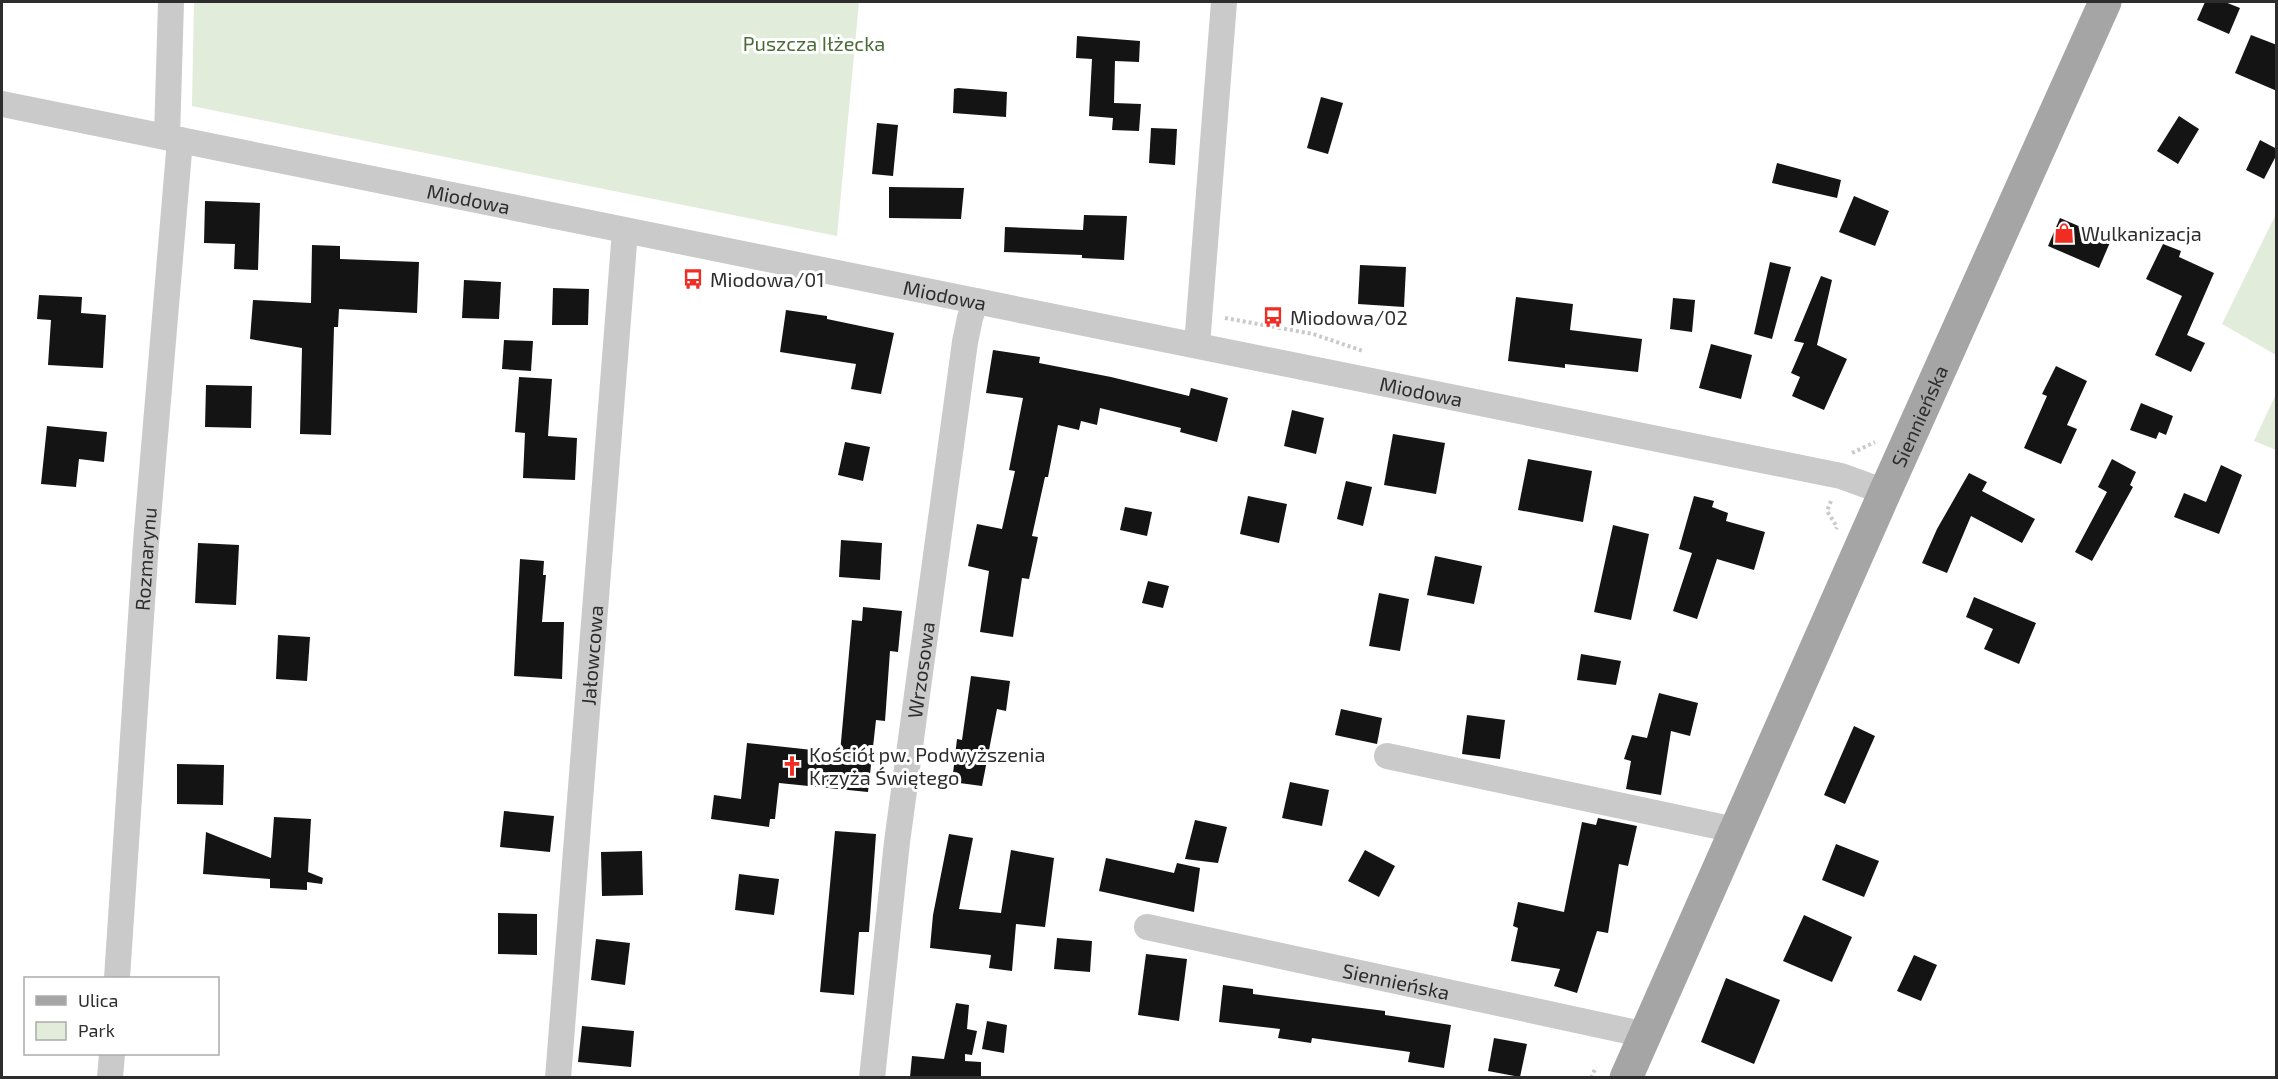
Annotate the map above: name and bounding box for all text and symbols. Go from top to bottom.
park label: Puszcza Iłżecka [743,31,885,55]
street label: Miodowa [425,178,512,218]
shop icon: Wulkanizacja [2052,221,2076,245]
place label: Wulkanizacja [2081,221,2202,245]
bus stop icon: Miodowa/01 [681,267,705,291]
place label: Miodowa/01 [710,267,824,291]
street label: Miodowa [901,275,988,315]
bus stop icon: Miodowa/02 [1261,305,1285,329]
place label: Miodowa/02 [1290,305,1408,329]
street label: Siennieńska [1886,361,1952,471]
street label: Miodowa [1378,371,1465,411]
street label: Rozmarynu [129,506,161,612]
street label: Jałowcowa [576,604,607,706]
street label: Wrzosowa [902,620,939,720]
place label: Kościół pw. Podwyższenia Krzyża Świętego [809,742,1046,789]
church icon: Kościół pw. Podwyższenia Krzyża Świętego [780,754,804,778]
street label: Siennieńska [1340,958,1452,1004]
legend [24,977,219,1055]
text: Ulica [78,989,118,1011]
text: Park [78,1019,115,1041]

